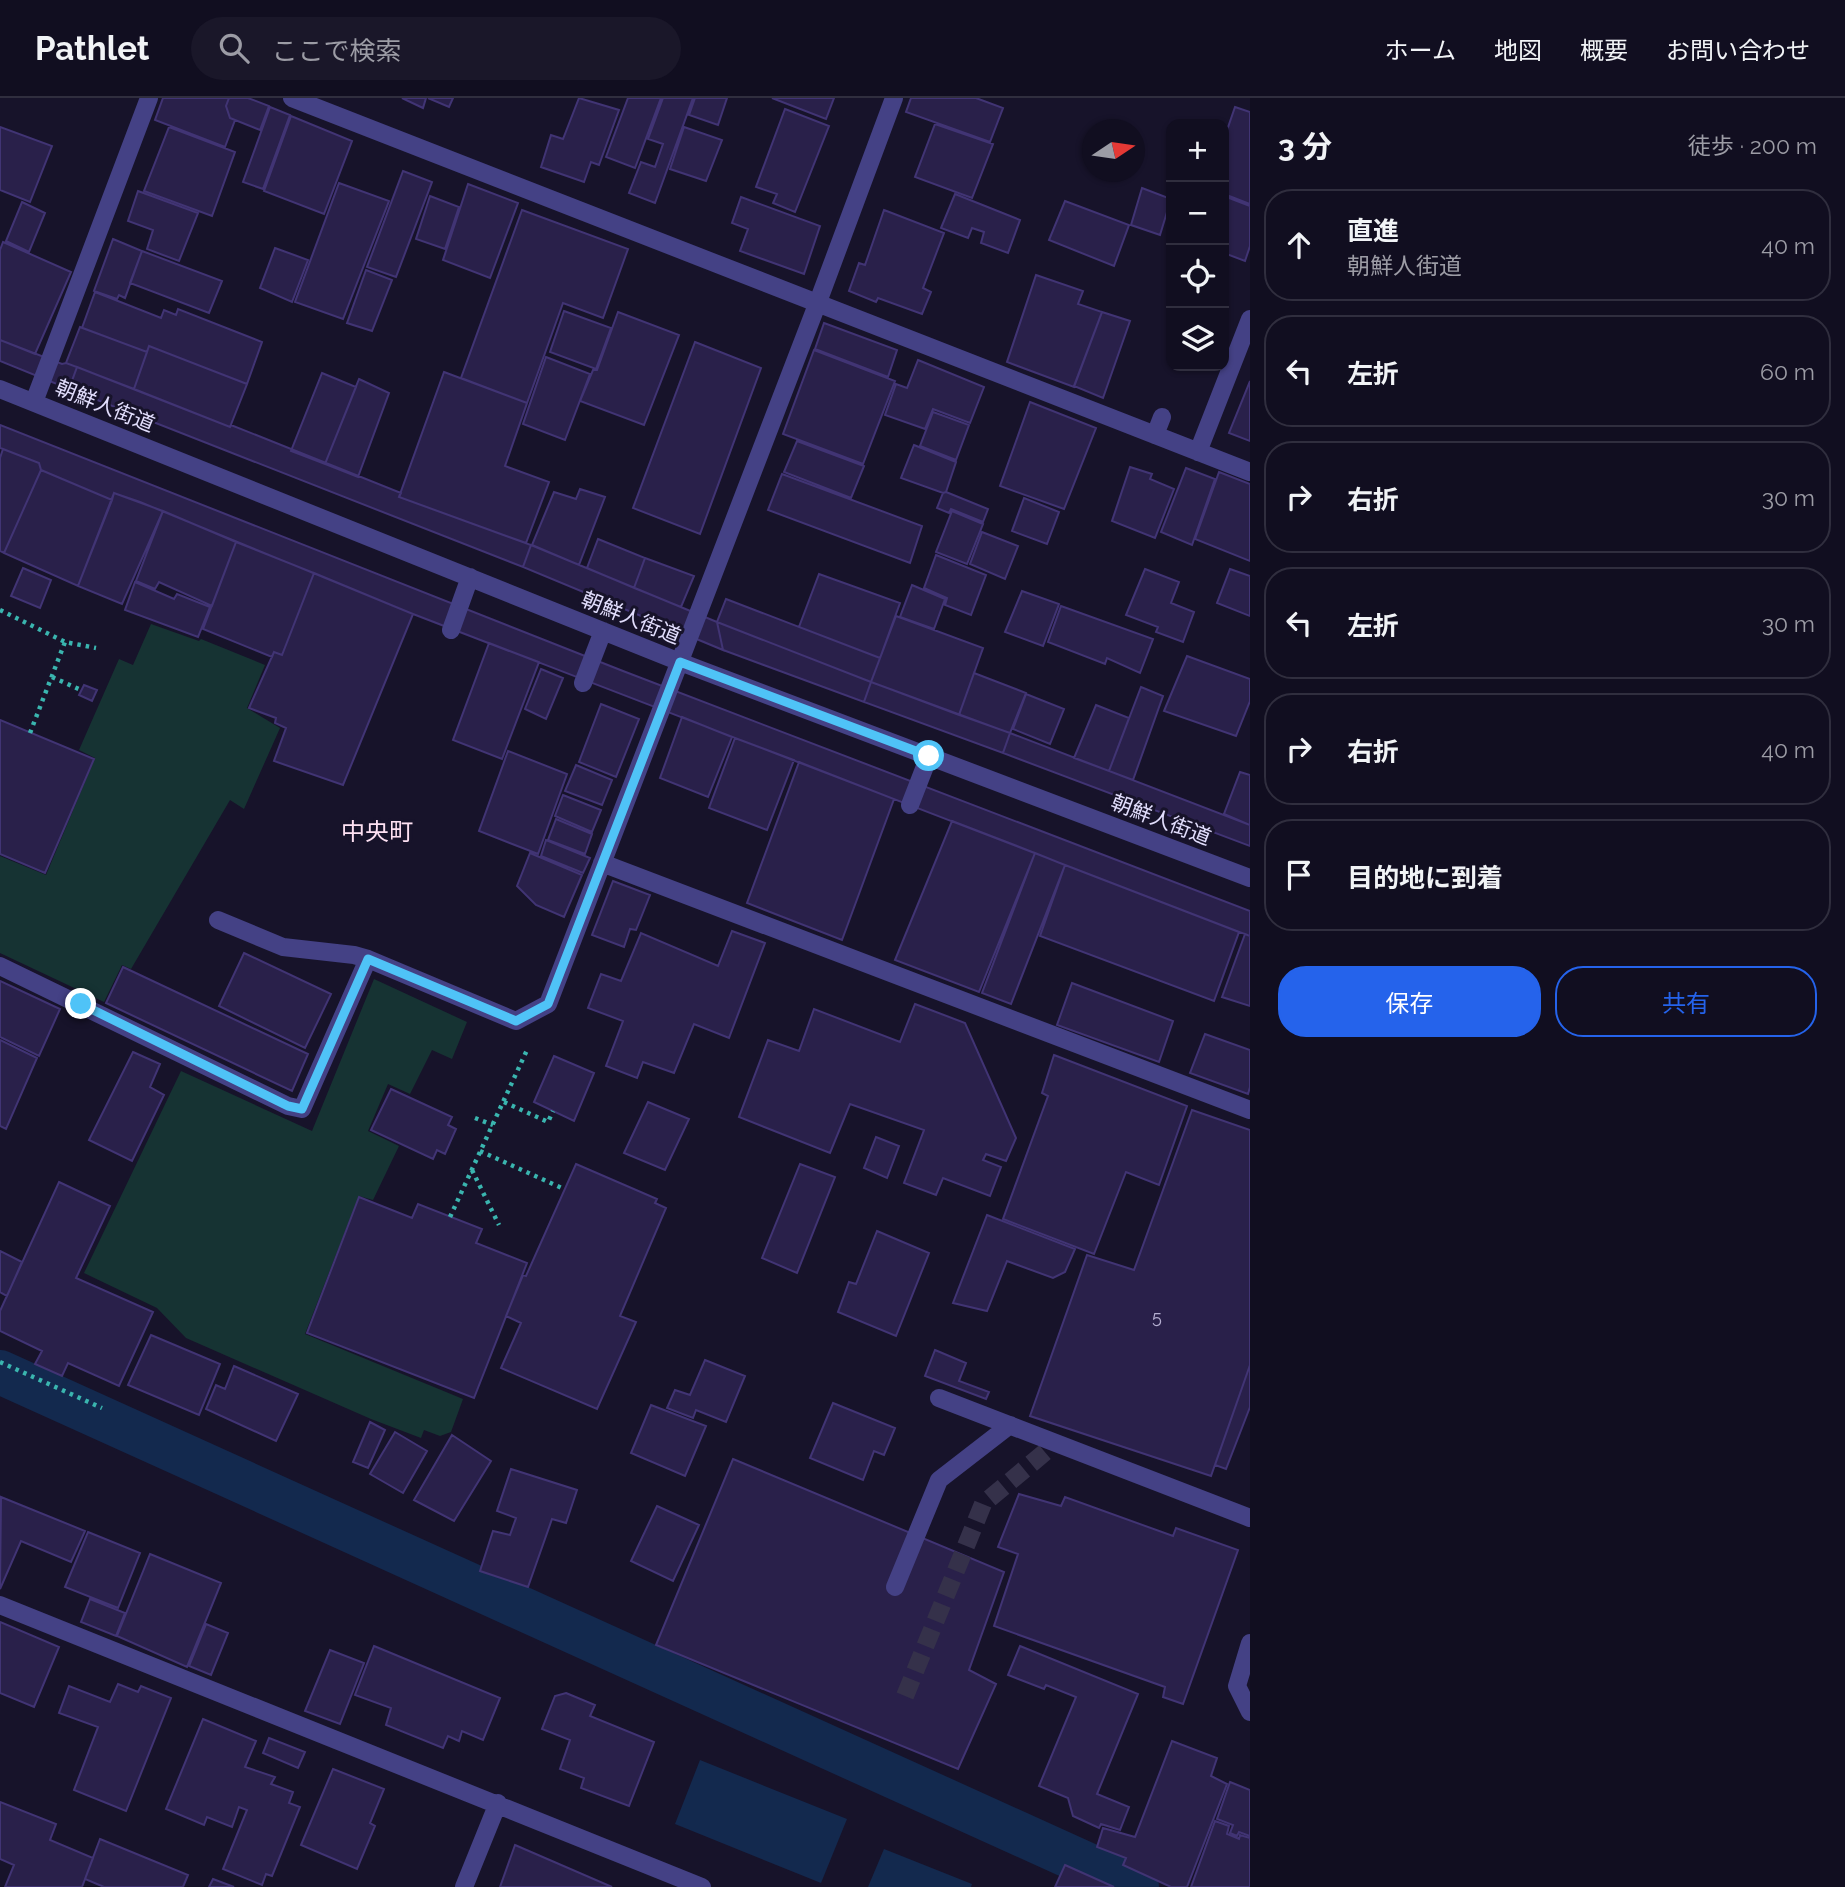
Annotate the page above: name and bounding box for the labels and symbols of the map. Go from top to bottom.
north arrow [1082,119,1145,182]
street label: 朝鮮人街道 [52,374,159,437]
street label: 朝鮮人街道 [578,586,685,649]
route start [913,740,944,771]
street label: 朝鮮人街道 [1108,789,1215,850]
district label: 中央町 [341,817,413,846]
route end [65,988,96,1019]
house number: 5 [1152,1306,1162,1327]

